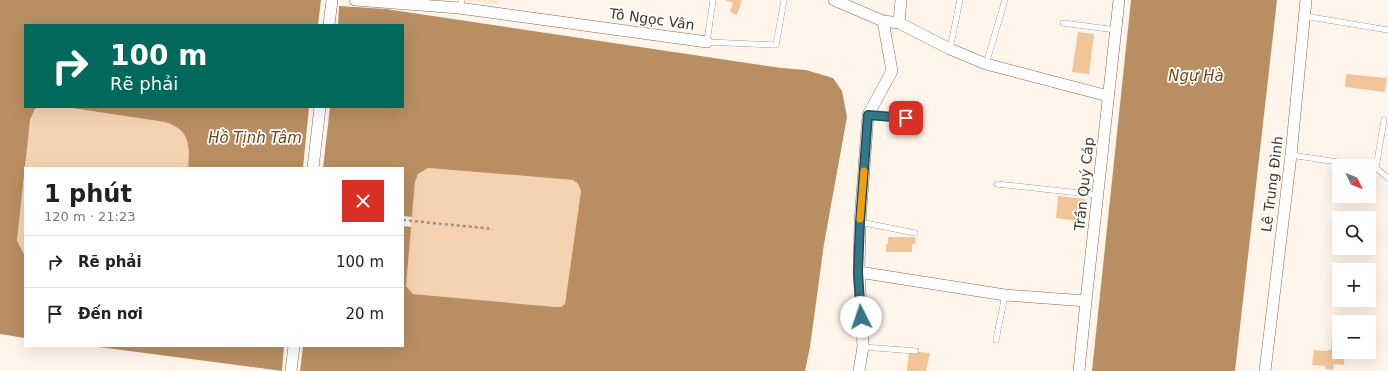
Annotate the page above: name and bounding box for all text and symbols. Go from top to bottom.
street label: Tô Ngọc Vân [607,5,696,33]
text: 100 m [110,39,207,72]
icon: right [44,40,96,92]
water label: Ngự Hà [1168,67,1224,85]
text: Rẽ phải [110,73,178,94]
pin [889,101,923,135]
icon: arrive [895,107,917,129]
water label: Hồ Tịnh Tâm [208,129,302,147]
street label: Lê Trung Đình [1258,135,1286,233]
street label: Trần Quý Cáp [1071,136,1097,233]
north arrow [1332,159,1376,203]
map controls [1332,159,1376,359]
text: 1 phút [44,180,132,208]
button: close [342,180,384,222]
text: 120 m · 21:23 [44,209,135,224]
button: search [1332,211,1376,255]
icon: right [44,251,66,273]
text: Rẽ phải [78,253,142,271]
text: 100 m [336,253,384,271]
button: + [1332,263,1376,307]
position arrow [840,296,882,338]
icon: arrive [44,303,66,325]
text: Đến nơi [78,305,143,323]
text: 20 m [346,305,384,323]
button: − [1332,315,1376,359]

